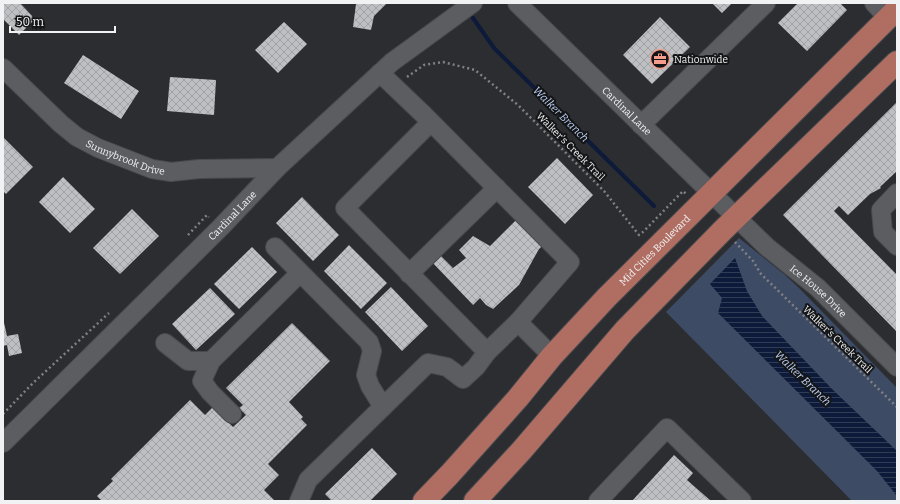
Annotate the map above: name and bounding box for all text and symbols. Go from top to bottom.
scale bar [10,8,115,34]
text: 50 m [16,15,45,29]
office icon: Nationwide [649,48,671,70]
place label: Nationwide [674,54,728,66]
water label: Walker Branch [530,84,591,145]
street label: Cardinal Lane [599,85,654,138]
street label: Walker's Creek Trail [534,110,607,183]
street label: Sunnybrook Drive [84,138,165,178]
street label: Cardinal Lane [206,189,259,243]
street label: Mid Cities Boulevard [617,213,693,288]
street label: Ice House Drive [787,263,849,320]
street label: Walker's Creek Trail [800,304,874,376]
water label: Walker Branch [772,348,833,408]

